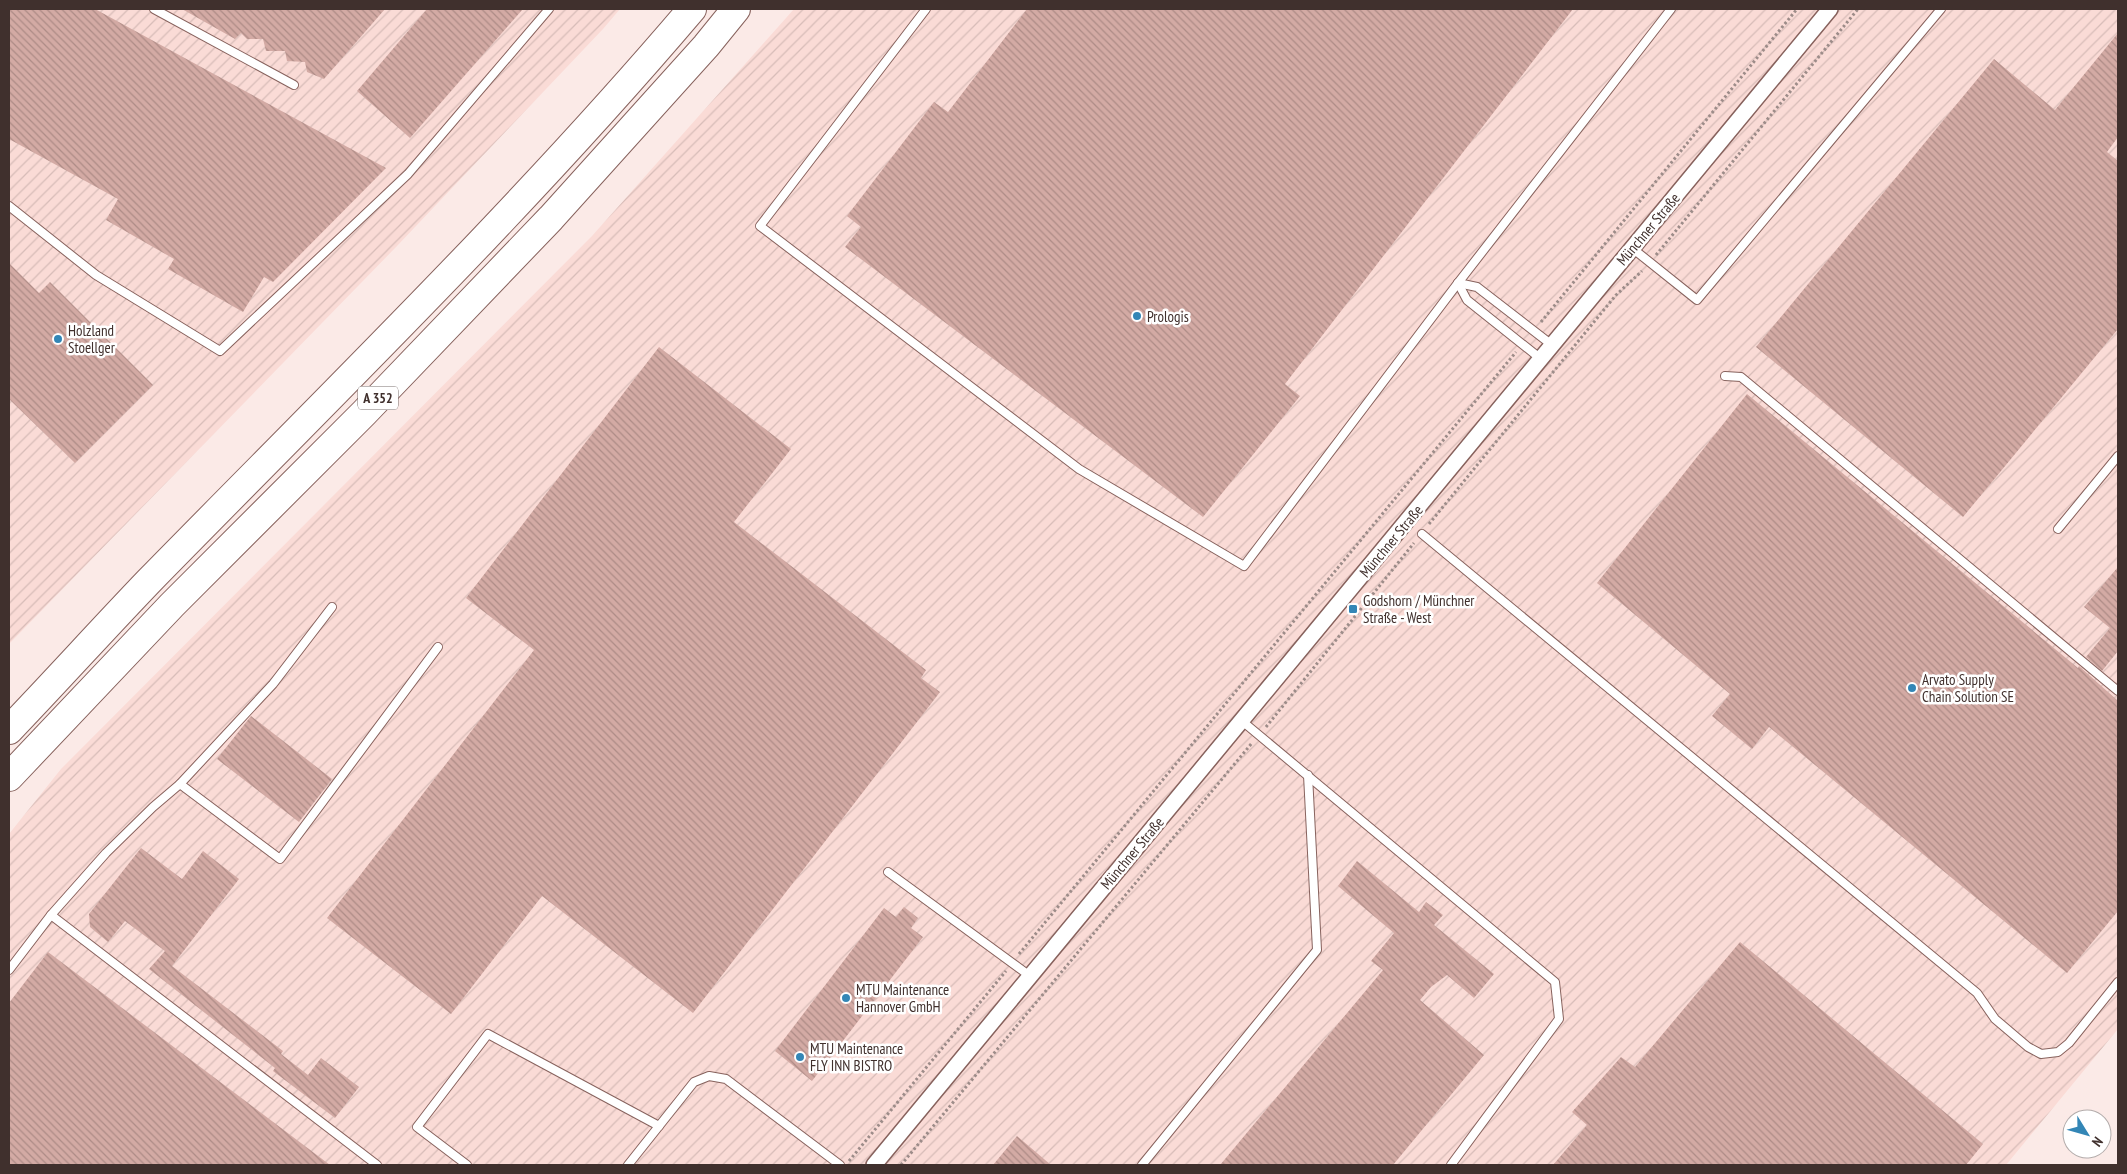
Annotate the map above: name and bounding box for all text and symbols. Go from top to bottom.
street label: Münchner Straße [1612,189,1684,269]
place label: Prologis [1147,307,1189,326]
marker: Prologis [1131,310,1143,322]
place label: Holzland Stoellger [68,321,116,357]
marker: Holzland Stoellger [52,333,64,345]
road number: A 352 [358,386,398,409]
street label: Münchner Straße [1355,501,1427,581]
place label: Godshorn / Münchner Straße - West [1363,591,1475,627]
marker: Godshorn / Münchner Straße - West [1347,603,1359,615]
place label: Arvato Supply Chain Solution SE [1922,670,2014,706]
marker: Arvato Supply Chain Solution SE [1906,682,1918,694]
street label: Münchner Straße [1096,813,1168,893]
place label: MTU Maintenance Hannover GmbH [856,980,949,1016]
marker: MTU Maintenance Hannover GmbH [840,992,852,1004]
place label: MTU Maintenance FLY INN BISTRO [810,1039,903,1075]
marker: MTU Maintenance FLY INN BISTRO [794,1051,806,1063]
north arrow [2062,1109,2112,1159]
text: N [2088,1133,2107,1150]

